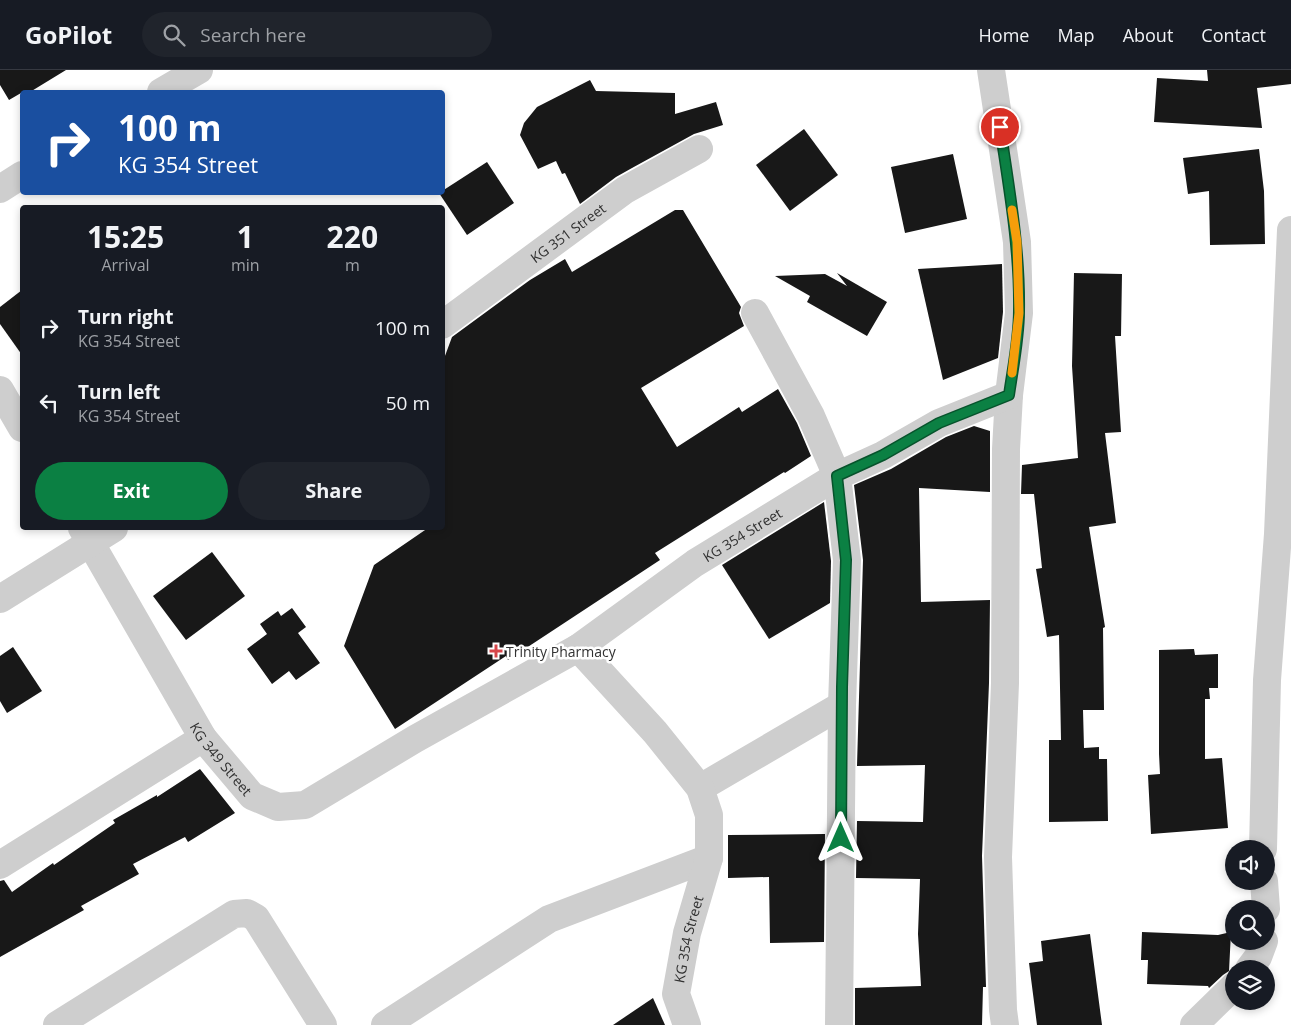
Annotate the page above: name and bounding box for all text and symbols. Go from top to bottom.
search box [142,12,492,57]
text: GoPilot [25,18,112,51]
icon: search [160,21,188,49]
text: Search here [200,22,306,48]
text: Home [979,23,1029,47]
text: Map [1057,23,1095,47]
text: About [1123,23,1173,47]
text: Contact [1201,23,1266,47]
text: 100 m [118,104,222,151]
pin [979,106,1021,148]
icon: right [35,110,100,175]
icon: arrive [986,113,1014,141]
text: KG 354 Street [118,149,258,179]
street label: KG 351 Street [526,198,609,267]
text: 15:25 [87,216,164,257]
text: 1 [237,216,254,257]
text: 220 [327,216,378,257]
text: Arrival [101,254,150,276]
text: min [231,254,260,276]
text: m [345,254,360,276]
text: Turn right [78,304,173,330]
icon: right [35,314,63,342]
text: 100 m [375,315,430,341]
text: KG 354 Street [78,330,180,352]
text: Turn left [78,379,160,405]
icon: left [35,389,63,417]
text: 50 m [386,390,430,416]
text: KG 354 Street [78,405,180,427]
button: Exit [35,462,228,520]
button: Share [238,462,430,520]
street label: KG 354 Street [699,503,785,566]
place label: Trinity Pharmacy [506,642,617,661]
marker: Trinity Pharmacy [490,645,502,657]
street label: KG 349 Street [186,719,257,799]
position arrow [814,811,866,863]
map controls [1225,840,1275,1010]
button: sound [1225,840,1275,890]
street label: KG 354 Street [669,893,707,984]
button: search [1225,900,1275,950]
button: layers [1225,960,1275,1010]

